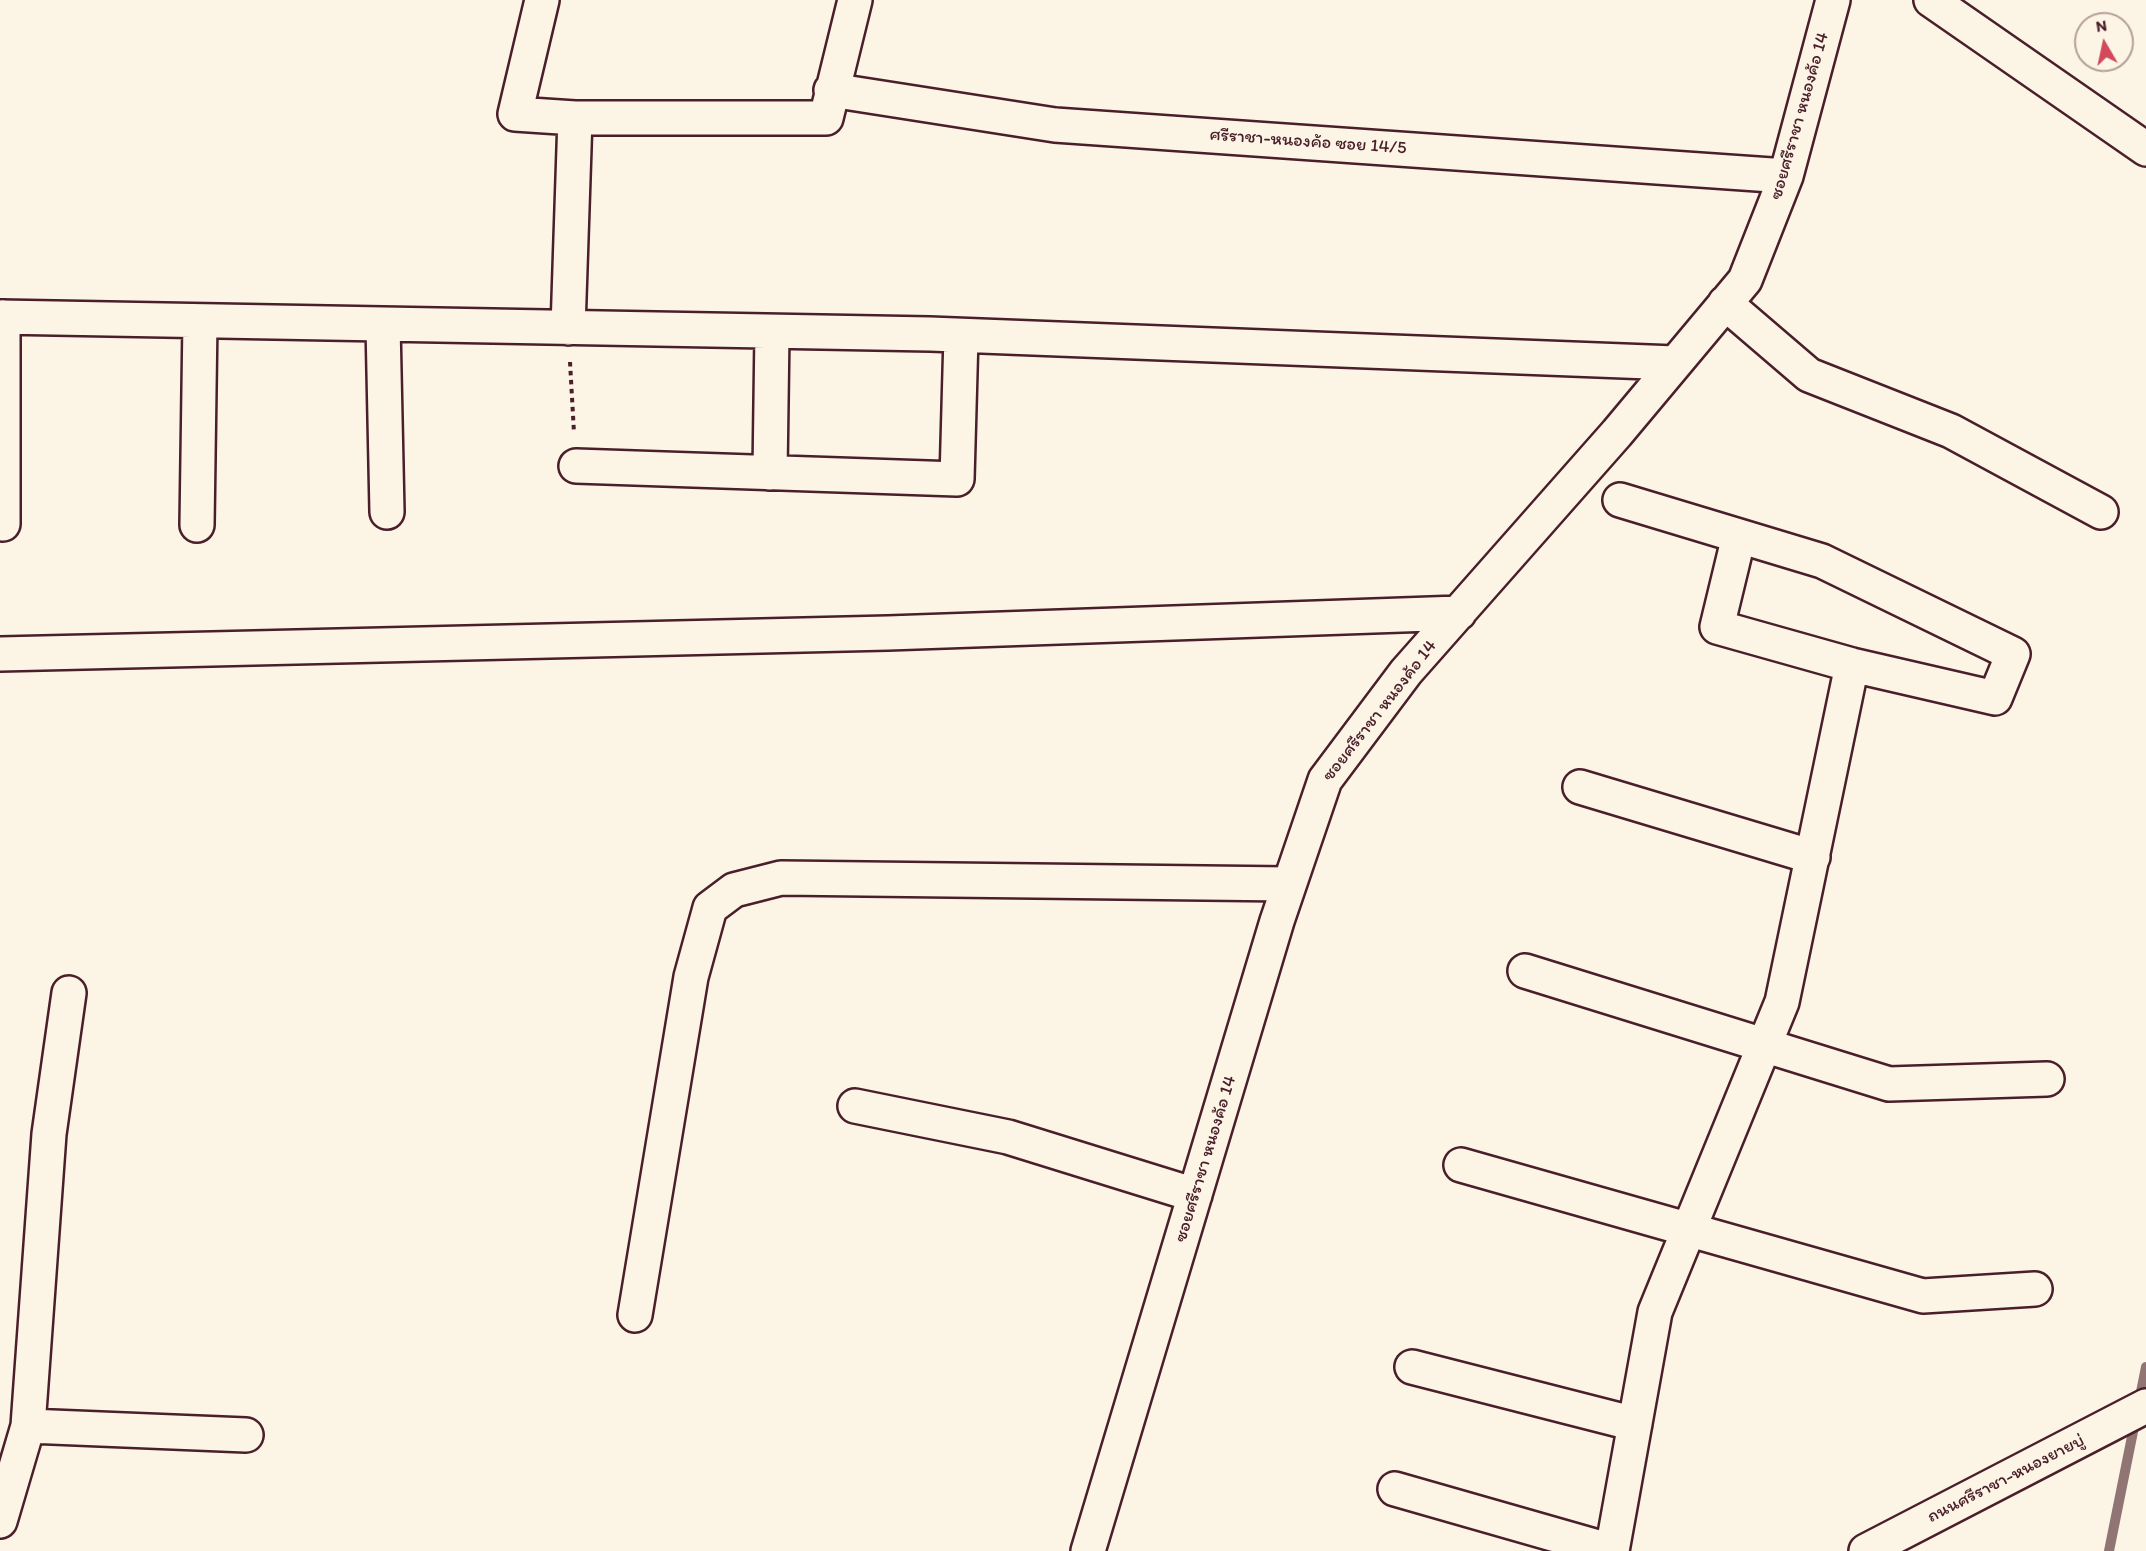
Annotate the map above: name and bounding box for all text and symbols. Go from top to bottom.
north arrow [2074,12,2134,72]
text: N [2095,15,2108,36]
street label: ซอยศรีราชา หนองค้อ 14 [1766,30,1834,202]
street label: ศรีราชา-หนองค้อ ซอย 14/5 [1209,124,1407,160]
street label: ซอยศรีราชา หนองค้อ 14 [1318,636,1442,786]
street label: ซอยศรีราชา หนองค้อ 14 [1170,1073,1242,1245]
street label: ถนนศรีราชา-หนองยายบู่ [1924,1430,2088,1528]

